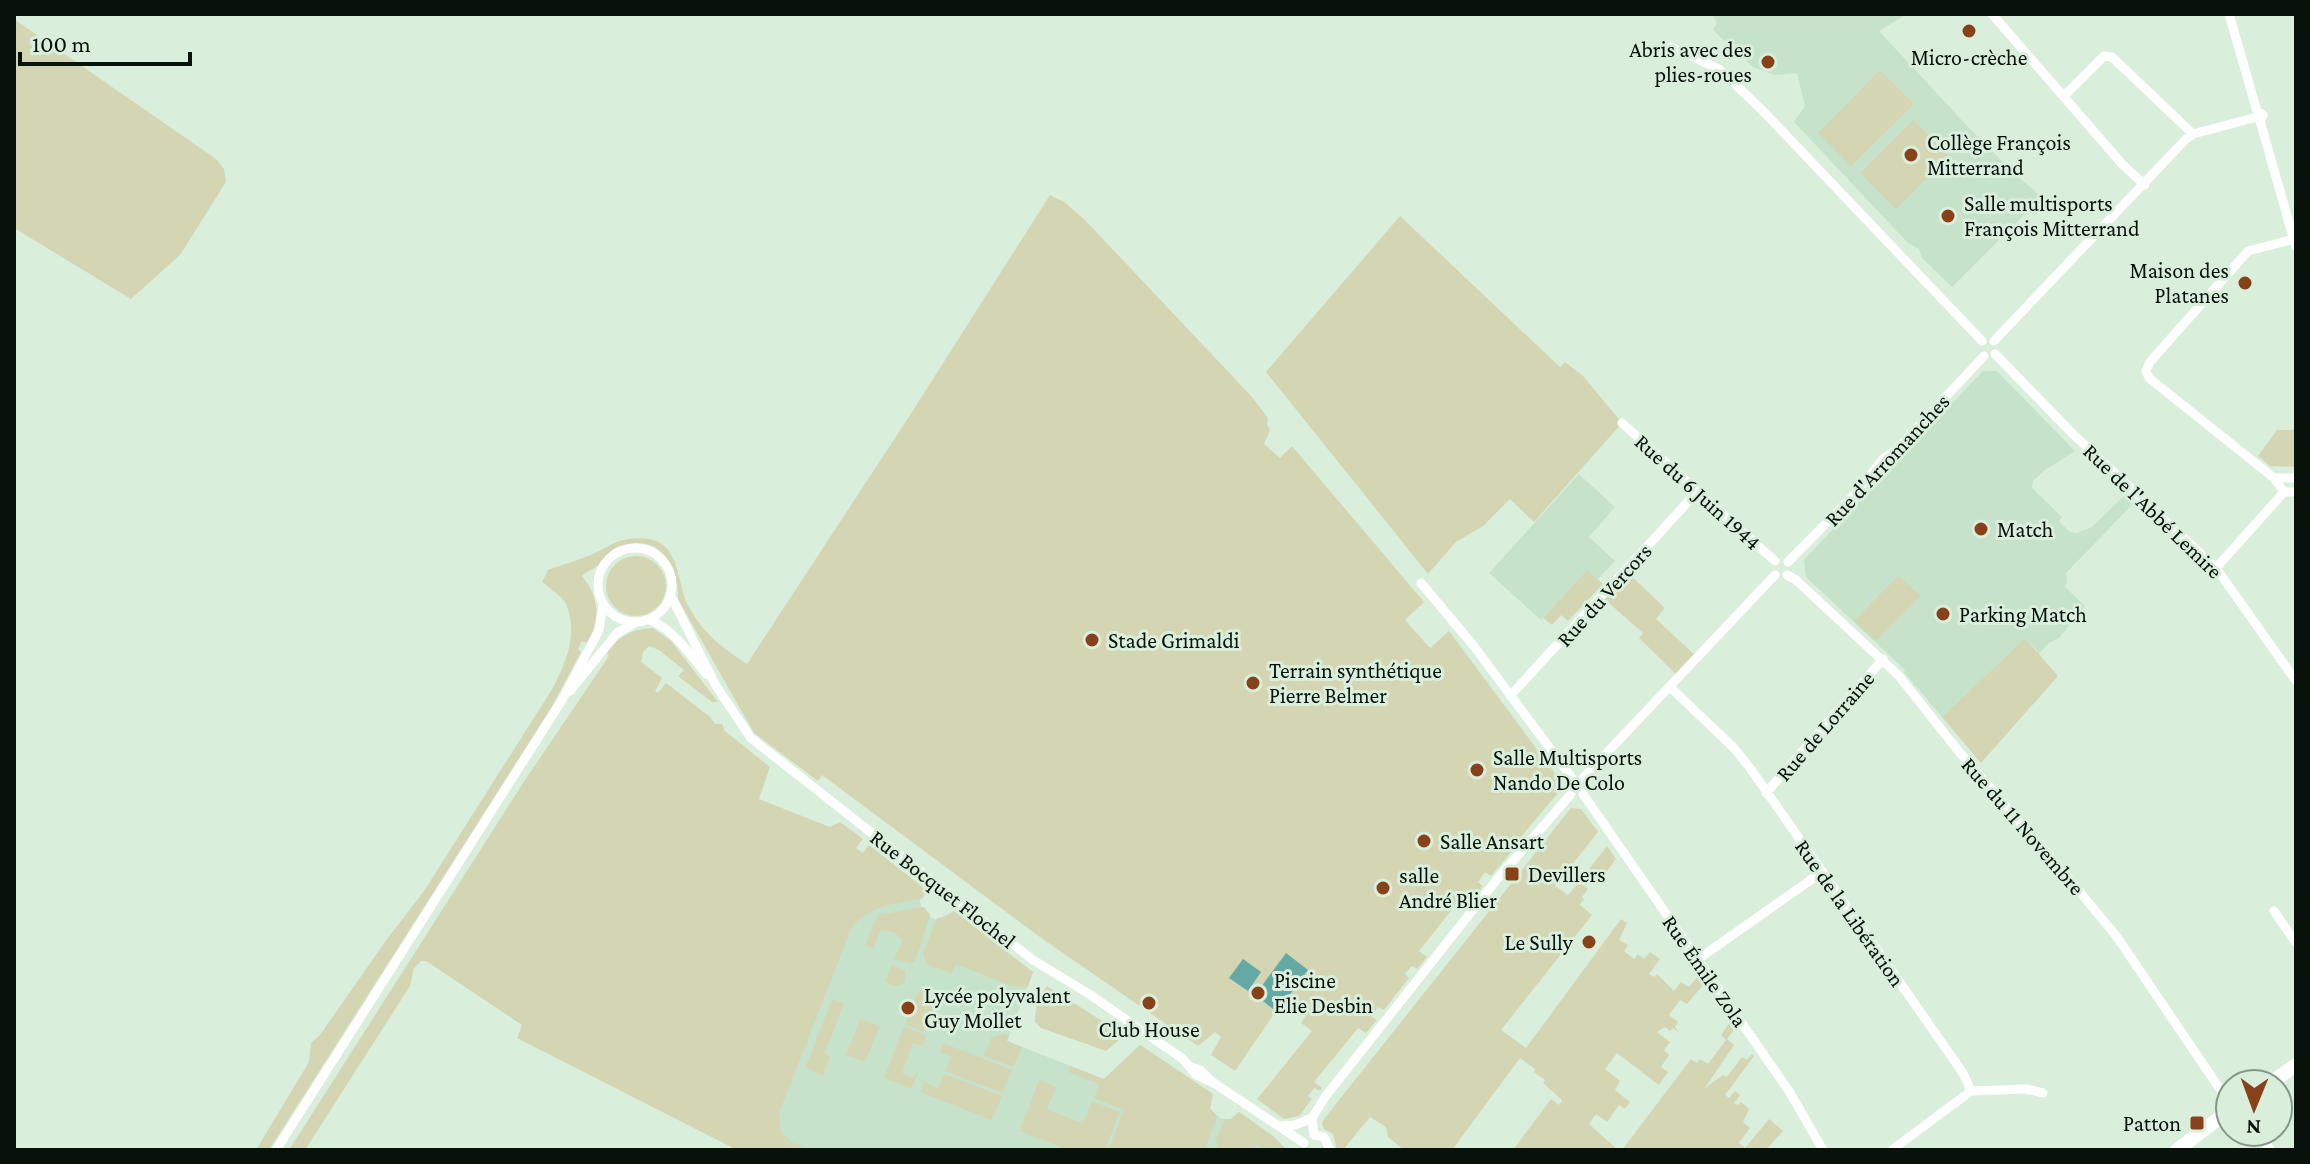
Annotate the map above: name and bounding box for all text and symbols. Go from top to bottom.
scale bar [20,16,190,66]
marker: Micro-crèche [1960,22,1978,40]
text: 100 m [32,30,91,57]
place label: Abris avec des plies-roues [1629,37,1752,87]
place label: Micro-crèche [1911,45,2027,70]
marker: Abris avec des plies-roues [1759,53,1777,71]
place label: Collège François Mitterrand [1927,130,2071,180]
marker: Collège François Mitterrand [1902,146,1920,164]
place label: Salle multisports François Mitterrand [1964,191,2140,241]
marker: Salle multisports François Mitterrand [1939,207,1957,225]
place label: Maison des Platanes [2129,258,2229,308]
marker: Maison des Platanes [2236,274,2254,292]
street label: Rue d'Arromanches [1819,389,1955,531]
street label: Rue du 6 Juin 1944 [1630,429,1766,555]
street label: Rue de l'Abbé Lemire [2078,438,2228,584]
place label: Match [1997,517,2054,542]
marker: Match [1972,520,1990,538]
street label: Rue du Vercors [1551,538,1657,652]
place label: Parking Match [1959,602,2087,627]
marker: Parking Match [1934,605,1952,623]
place label: Stade Grimaldi [1108,628,1240,653]
marker: Stade Grimaldi [1083,631,1101,649]
place label: Terrain synthétique Pierre Belmer [1269,658,1442,708]
street label: Rue de Lorraine [1771,666,1879,786]
marker: Terrain synthétique Pierre Belmer [1244,674,1262,692]
place label: Salle Multisports Nando De Colo [1493,745,1642,795]
street label: Rue du 11 Novembre [1956,752,2090,900]
marker: Salle Multisports Nando De Colo [1468,761,1486,779]
street label: Rue Bocquet Flochel [865,825,1021,954]
place label: Salle Ansart [1440,829,1545,854]
marker: Salle Ansart [1415,832,1433,850]
street label: Rue de la Libération [1790,835,1910,992]
place label: Devillers [1528,862,1606,887]
place label: salle André Blier [1399,863,1497,913]
marker: Devillers [1503,865,1521,883]
marker: salle André Blier [1374,879,1392,897]
street label: Rue Émile Zola [1657,910,1753,1032]
place label: Le Sully [1505,930,1574,955]
marker: Le Sully [1580,933,1598,951]
place label: Piscine Elie Desbin [1274,968,1373,1018]
place label: Lycée polyvalent Guy Mollet [924,983,1071,1033]
marker: Piscine Elie Desbin [1249,984,1267,1002]
marker: Club House [1140,994,1158,1012]
marker: Lycée polyvalent Guy Mollet [899,999,917,1017]
place label: Club House [1098,1017,1200,1042]
north arrow [2214,1068,2294,1148]
place label: Patton [2123,1111,2181,1136]
marker: Patton [2188,1114,2206,1132]
text: N [2246,1115,2261,1140]

